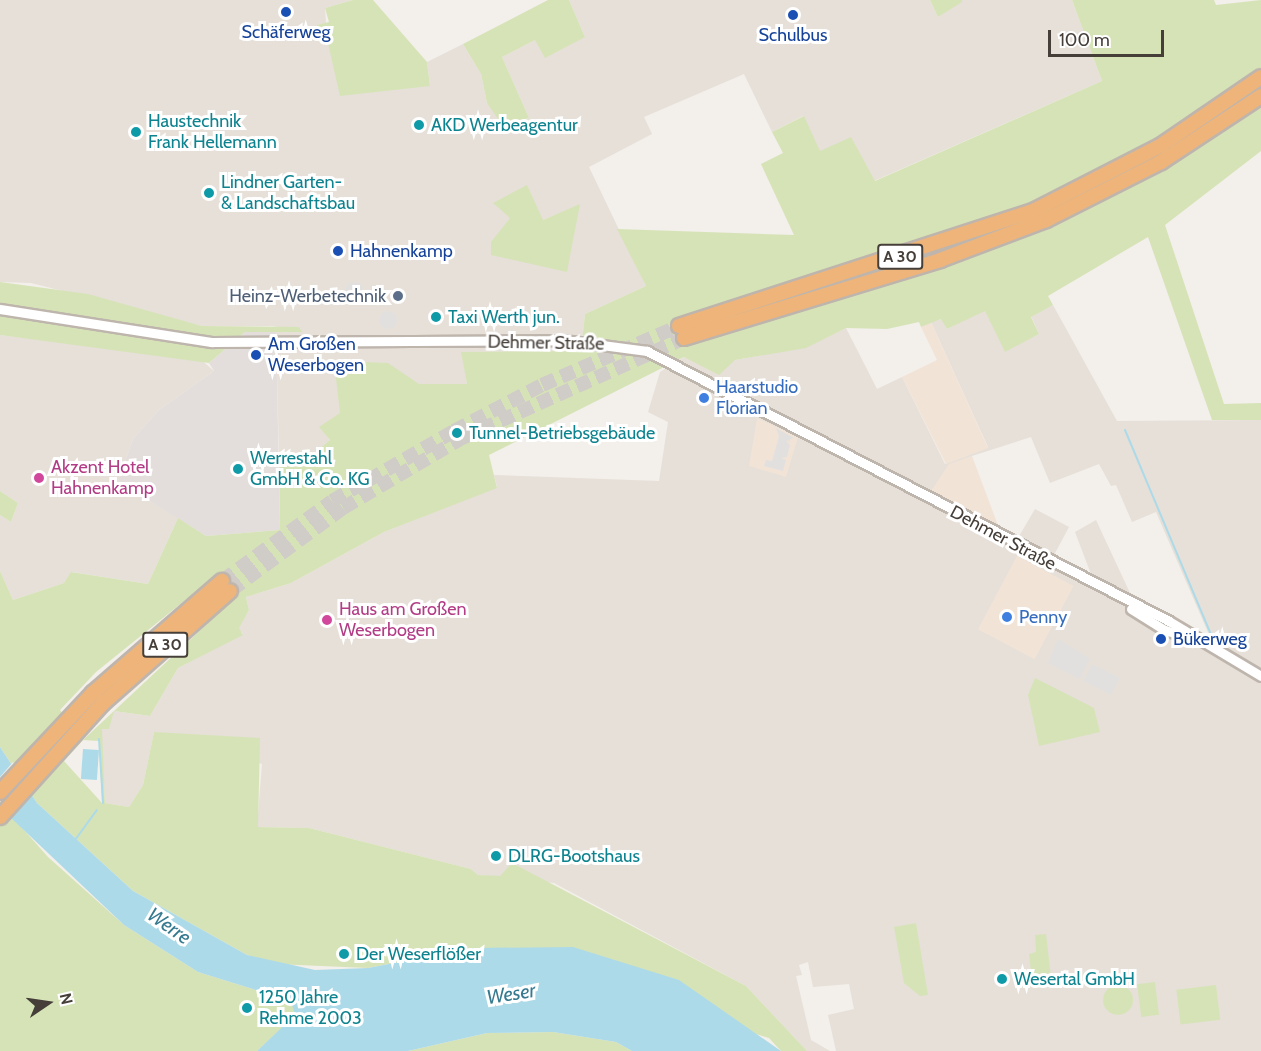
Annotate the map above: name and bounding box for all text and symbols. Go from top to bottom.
marker: Schäferweg [279,5,293,19]
marker: Schulbus [786,8,800,22]
scale bar [1051,18,1166,56]
place label: Schäferweg [242,21,330,43]
place label: Schulbus [759,24,827,46]
text: 100 m [1059,29,1110,51]
place label: Haustechnik Frank Hellemann [148,111,277,154]
place label: AKD Werbeagentur [431,114,578,136]
marker: AKD Werbeagentur [412,118,426,132]
marker: Haustechnik Frank Hellemann [129,125,143,139]
place label: Lindner Garten- & Landschaftsbau [221,172,355,214]
marker: Lindner Garten- & Landschaftsbau [202,186,216,200]
place label: Hahnenkamp [350,240,453,262]
marker: Hahnenkamp [331,244,345,258]
road number: A 30 [876,244,924,270]
place label: Heinz-Werbetechnik [229,285,386,307]
marker: Heinz-Werbetechnik [391,289,405,303]
place label: Taxi Werth jun. [448,306,560,328]
marker: Taxi Werth jun. [429,310,443,324]
street label: Dehmer Straße [487,331,605,355]
place label: Am Großen Weserbogen [268,334,364,376]
marker: Am Großen Weserbogen [249,348,263,362]
place label: Haarstudio Florian [716,377,798,420]
marker: Haarstudio Florian [697,391,711,405]
place label: Tunnel-Betriebsgebäude [469,422,655,444]
marker: Tunnel-Betriebsgebäude [450,426,464,440]
place label: Werrestahl GmbH & Co. KG [250,448,370,490]
place label: Akzent Hotel Hahnenkamp [51,457,154,500]
marker: Werrestahl GmbH & Co. KG [231,462,245,476]
marker: Akzent Hotel Hahnenkamp [32,471,46,485]
street label: Dehmer Straße [946,501,1060,575]
place label: Haus am Großen Weserbogen [339,599,466,642]
place label: Penny [1019,606,1067,628]
marker: Penny [1000,610,1014,624]
marker: Haus am Großen Weserbogen [320,613,334,627]
place label: Bükerweg [1173,628,1247,650]
road number: A 30 [141,632,189,658]
marker: Bükerweg [1154,632,1168,646]
place label: DLRG-Bootshaus [508,845,640,867]
marker: DLRG-Bootshaus [489,849,503,863]
water label: Werre [143,903,195,949]
place label: Der Weserflößer [356,943,481,965]
marker: Der Weserflößer [337,947,351,961]
place label: Wesertal GmbH [1014,968,1135,990]
marker: Wesertal GmbH [995,972,1009,986]
north arrow [18,973,78,1033]
water label: Weser [485,978,537,1010]
place label: 1250 Jahre Rehme 2003 [259,987,362,1030]
text: N [55,991,77,1006]
marker: 1250 Jahre Rehme 2003 [240,1001,254,1015]

